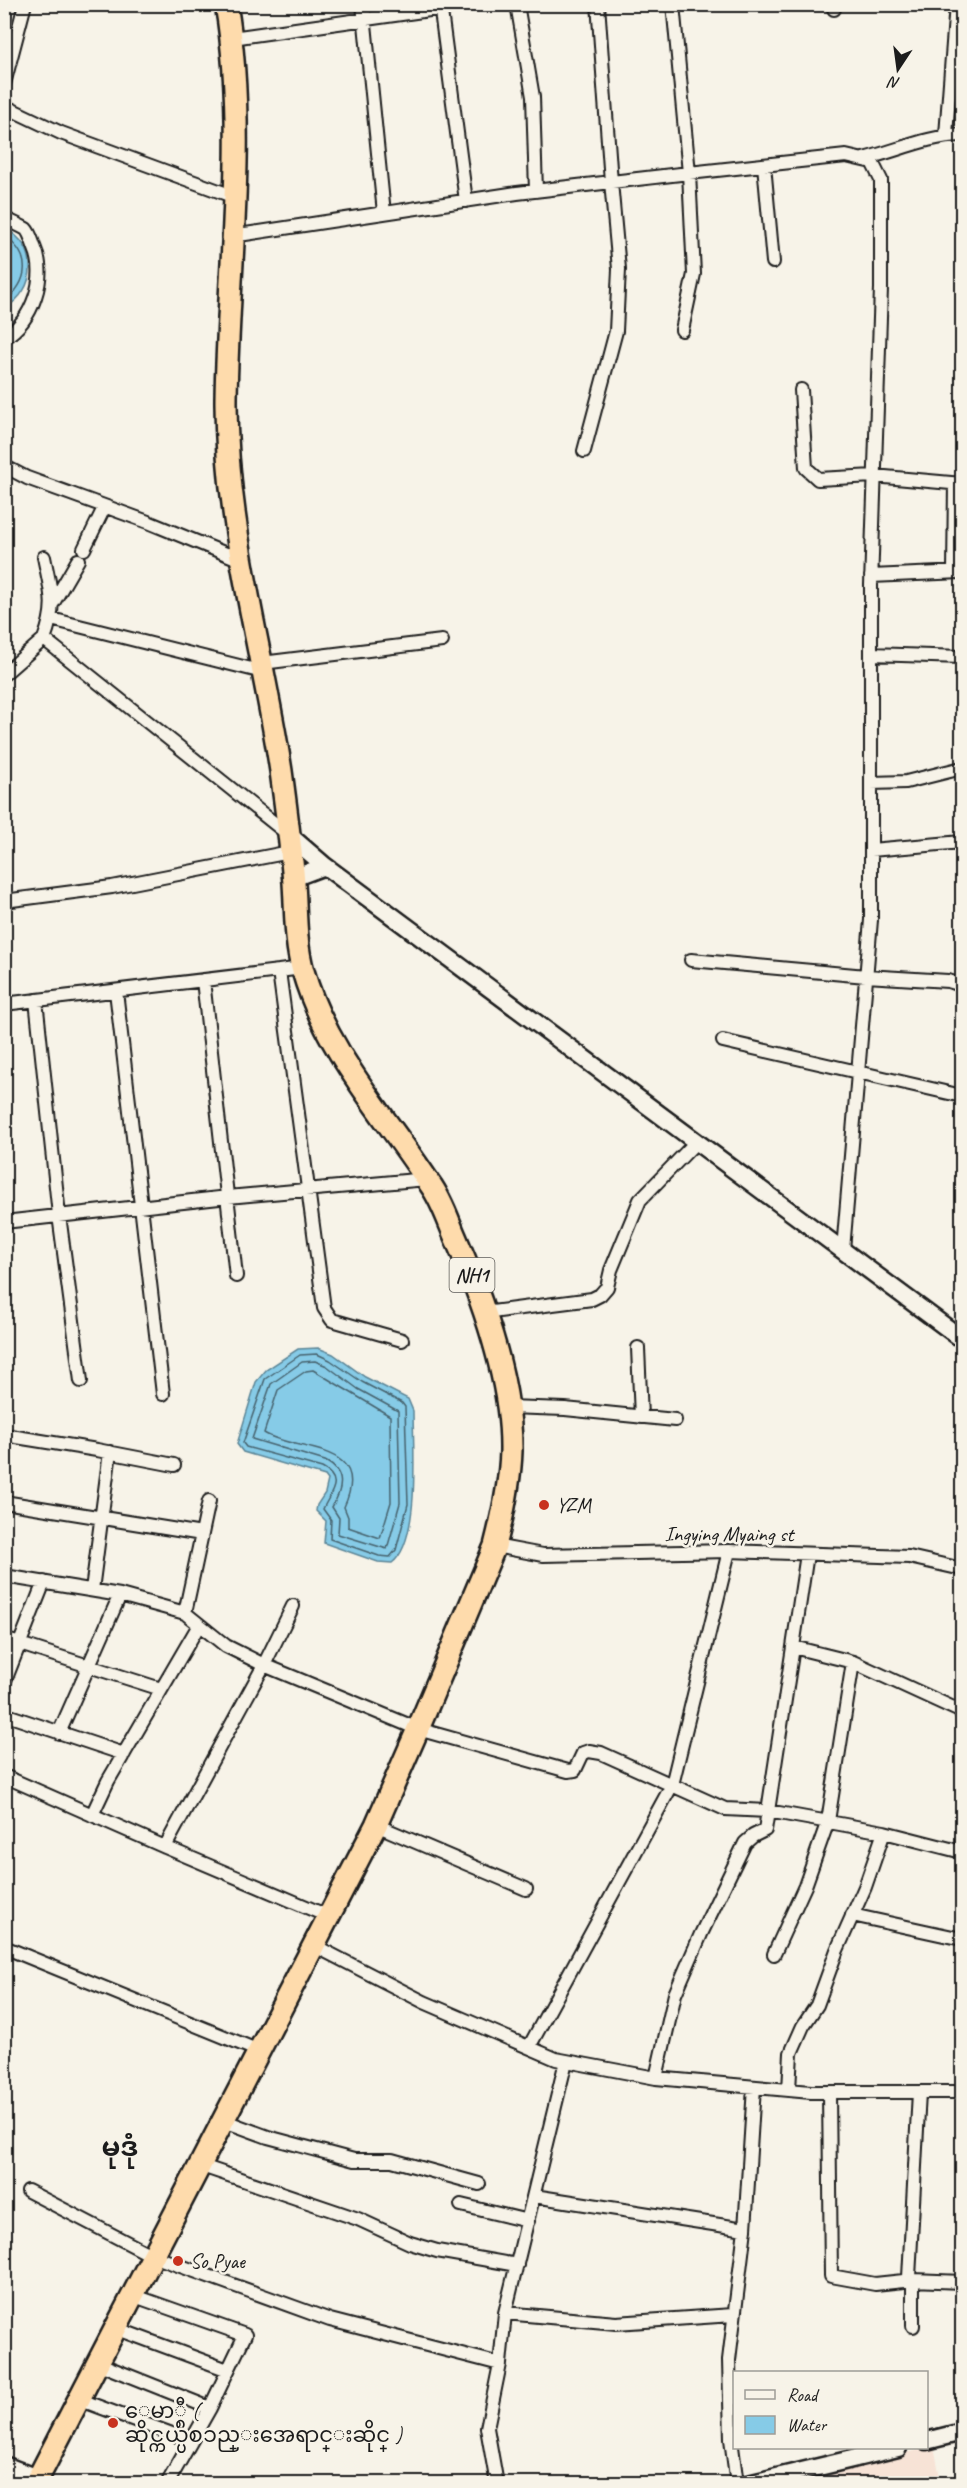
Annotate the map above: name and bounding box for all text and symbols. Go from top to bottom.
north arrow [868,39,928,99]
text: N [885,71,902,93]
road number: NH1 [450,1258,494,1292]
place label: YZM [556,1492,592,1518]
marker: YZM [537,1498,551,1512]
street label: Ingying Myaing st [665,1521,795,1547]
district label: မုဒုံ [102,2130,138,2169]
place label: So Pyae [190,2248,246,2274]
marker: So Pyae [171,2254,185,2268]
legend [733,2371,928,2449]
text: Road [787,2384,820,2406]
place label: ေမာ္စီ ( ဆိုင္ကယ္ပစၥည္းအေရာင္းဆိုင္ ) [125,2396,403,2453]
text: Water [787,2414,828,2436]
marker: ေမာ္စီ ( ဆိုင္ကယ္ပစၥည္းအေရာင္းဆိုင္ ) [106,2416,120,2430]

